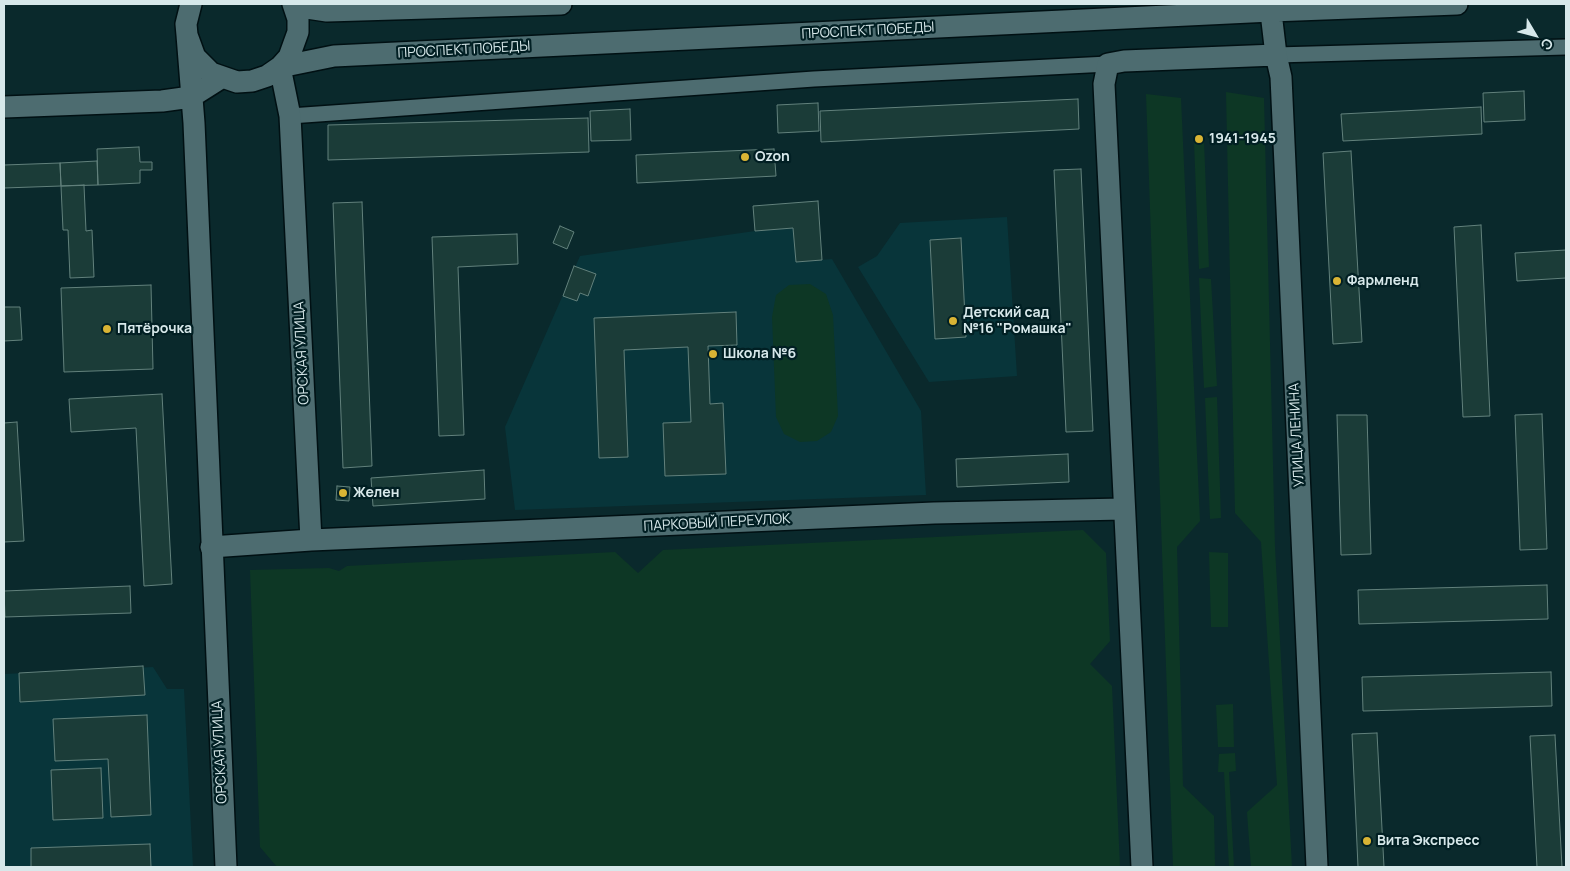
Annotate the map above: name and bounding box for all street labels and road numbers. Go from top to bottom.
street label: ПРОСПЕКТ ПОБЕДЫ [801,19,935,43]
street label: ПРОСПЕКТ ПОБЕДЫ [397,38,531,62]
street label: ОРСКАЯ УЛИЦА [291,301,313,405]
street label: УЛИЦА ЛЕНИНА [1286,383,1308,487]
street label: ПАРКОВЫЙ ПЕРЕУЛОК [643,511,791,535]
street label: ОРСКАЯ УЛИЦА [209,700,231,804]

